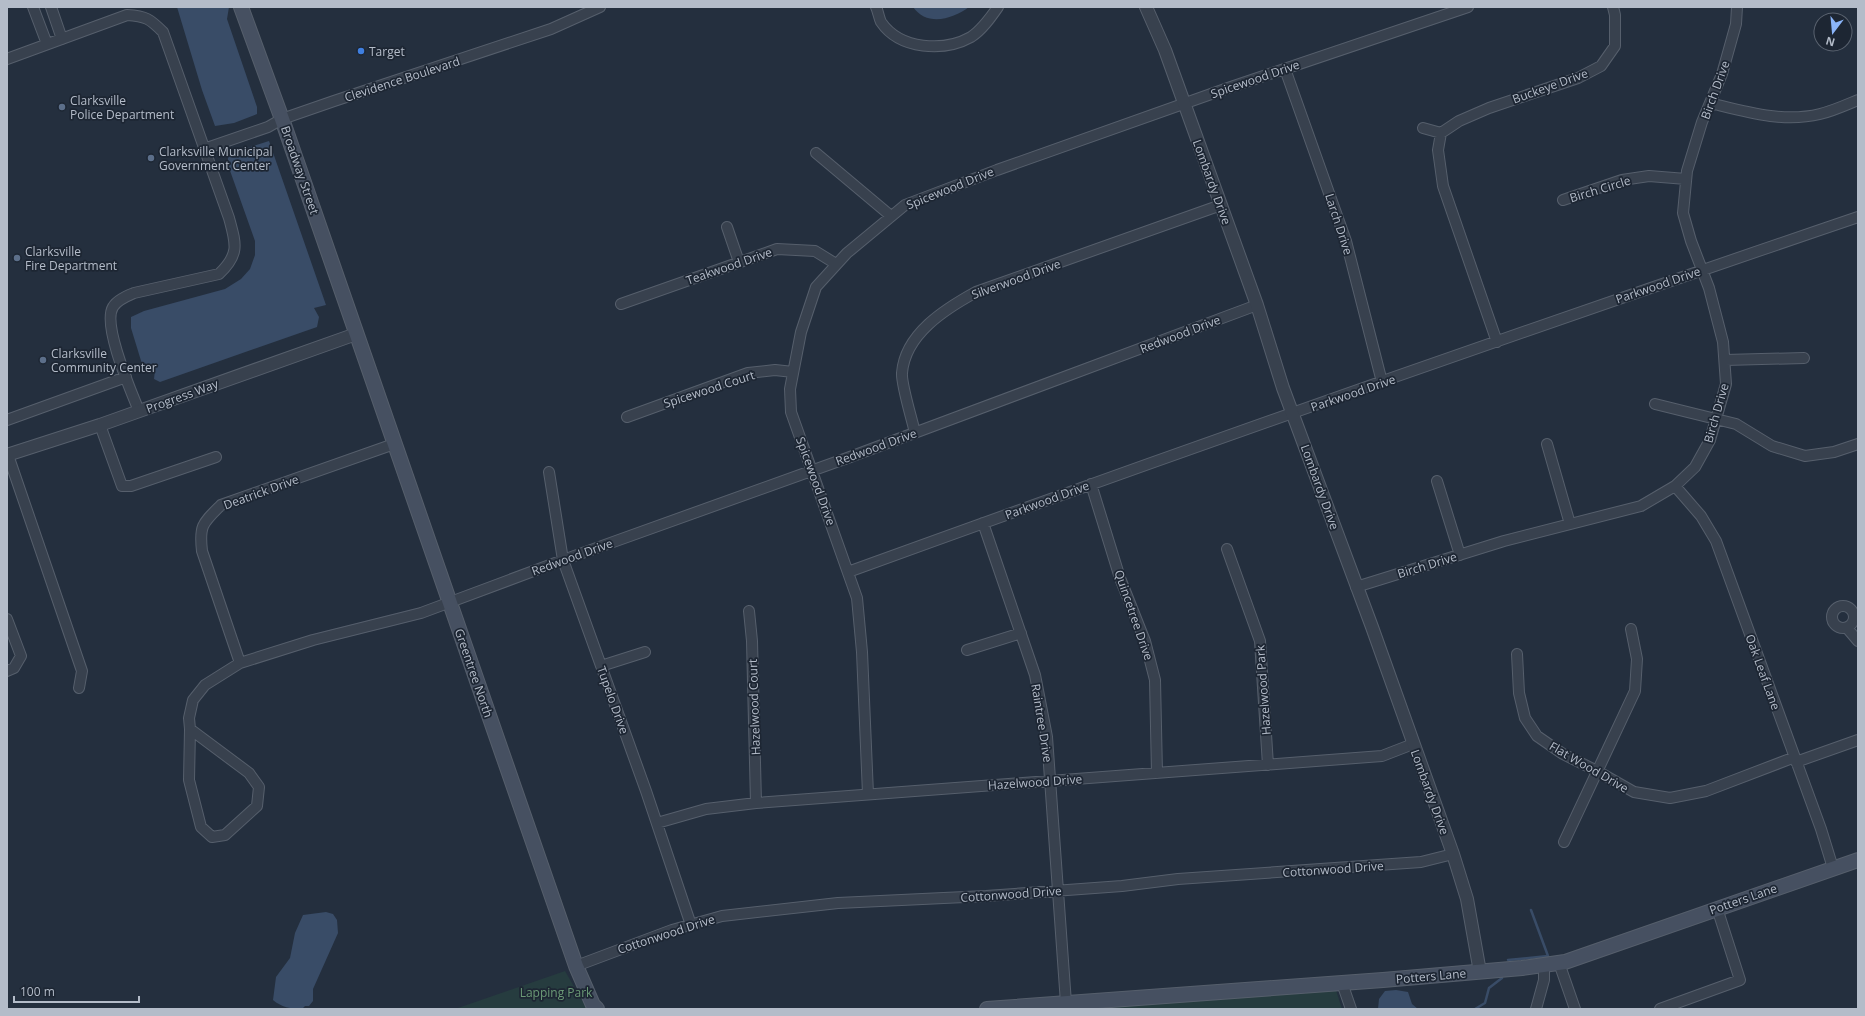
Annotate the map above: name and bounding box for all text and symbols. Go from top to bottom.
north arrow [1813,12,1853,52]
text: N [1824,34,1836,51]
place label: Target [369,43,405,60]
marker: Target [356,46,366,56]
street label: Clevidence Boulevard [342,52,462,106]
street label: Spicewood Drive [1208,56,1302,102]
street label: Birch Drive [1697,58,1734,122]
street label: Buckeye Drive [1510,64,1590,108]
place label: Clarksville Police Department [70,92,174,123]
marker: Clarksville Police Department [57,102,67,112]
street label: Broadway Street [277,124,323,216]
street label: Lombardy Drive [1189,137,1235,227]
place label: Clarksville Municipal Government Center [159,143,272,174]
marker: Clarksville Municipal Government Center [146,153,156,163]
street label: Spicewood Drive [904,163,997,213]
street label: Birch Circle [1567,172,1633,206]
street label: Larch Drive [1321,191,1357,257]
place label: Clarksville Fire Department [25,243,117,274]
street label: Teakwood Drive [684,243,775,289]
marker: Clarksville Fire Department [12,253,22,263]
street label: Silverwood Drive [969,255,1063,303]
street label: Parkwood Drive [1613,262,1703,307]
street label: Redwood Drive [1137,311,1223,357]
place label: Clarksville Community Center [51,345,157,376]
marker: Clarksville Community Center [38,355,48,365]
street label: Spicewood Court [661,366,757,412]
street label: Parkwood Drive [1308,370,1398,415]
street label: Progress Way [143,375,221,417]
street label: Birch Drive [1699,381,1733,445]
street label: Redwood Drive [833,424,919,470]
street label: Spicewood Drive [792,434,840,528]
street label: Lombardy Drive [1297,442,1343,532]
street label: Deatrick Drive [221,470,301,513]
street label: Parkwood Drive [1002,477,1092,523]
street label: Redwood Drive [529,534,615,580]
street label: Birch Drive [1395,548,1459,582]
street label: Quincetree Drive [1111,567,1158,663]
street label: Greentree North [451,626,497,720]
street label: Oak Leaf Lane [1741,632,1785,712]
street label: Hazelwood Park [1251,644,1275,736]
street label: Hazelwood Court [744,659,764,755]
street label: Tupelo Drive [593,664,633,736]
street label: Raintree Drive [1027,682,1057,764]
street label: Flat Wood Drive [1546,737,1632,797]
street label: Lombardy Drive [1407,747,1453,837]
street label: Hazelwood Drive [987,770,1083,794]
street label: Cottonwood Drive [1282,857,1384,881]
street label: Potters Lane [1707,879,1779,919]
street label: Cottonwood Drive [960,882,1062,906]
street label: Cottonwood Drive [615,910,717,958]
street label: Potters Lane [1395,964,1467,988]
scale bar [14,978,139,1004]
text: 100 m [20,983,55,1000]
park label: Lapping Park [520,984,593,1001]

